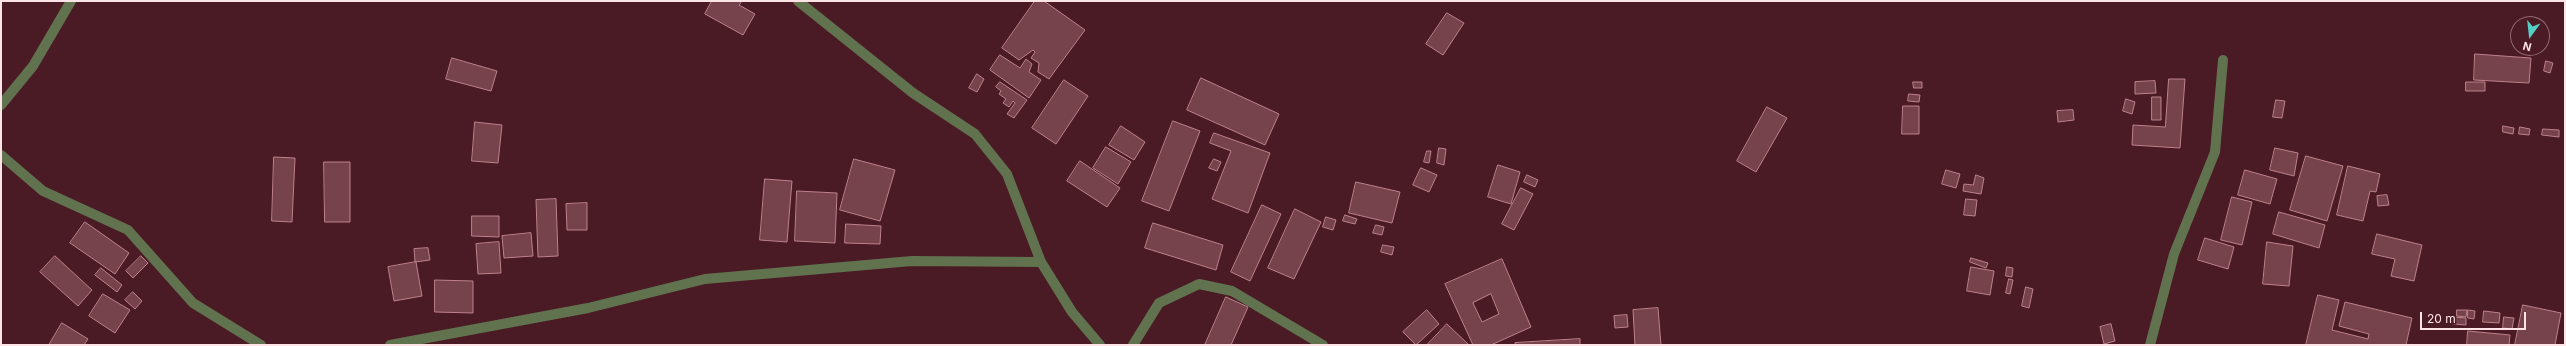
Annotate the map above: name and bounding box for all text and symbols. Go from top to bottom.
north arrow [2510,16,2550,56]
text: N [2521,39,2533,54]
scale bar [2422,304,2528,330]
text: 20 m [2427,311,2456,326]

